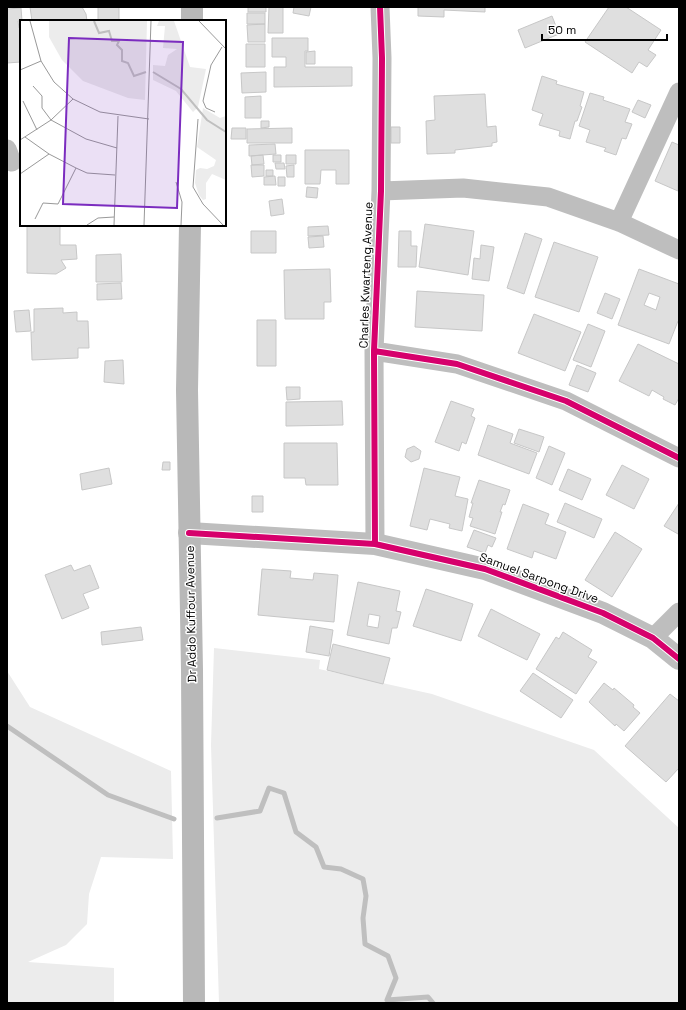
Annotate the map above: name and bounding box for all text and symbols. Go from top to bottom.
scale bar [542,16,667,42]
inset map [20,20,226,226]
text: 50 m [548,22,576,38]
street label: Charles Kwarteng Avenue [355,201,377,349]
street label: Dr Addo Kuffour Avenue [182,545,200,683]
street label: Samuel Sarpong Drive [477,549,601,607]

